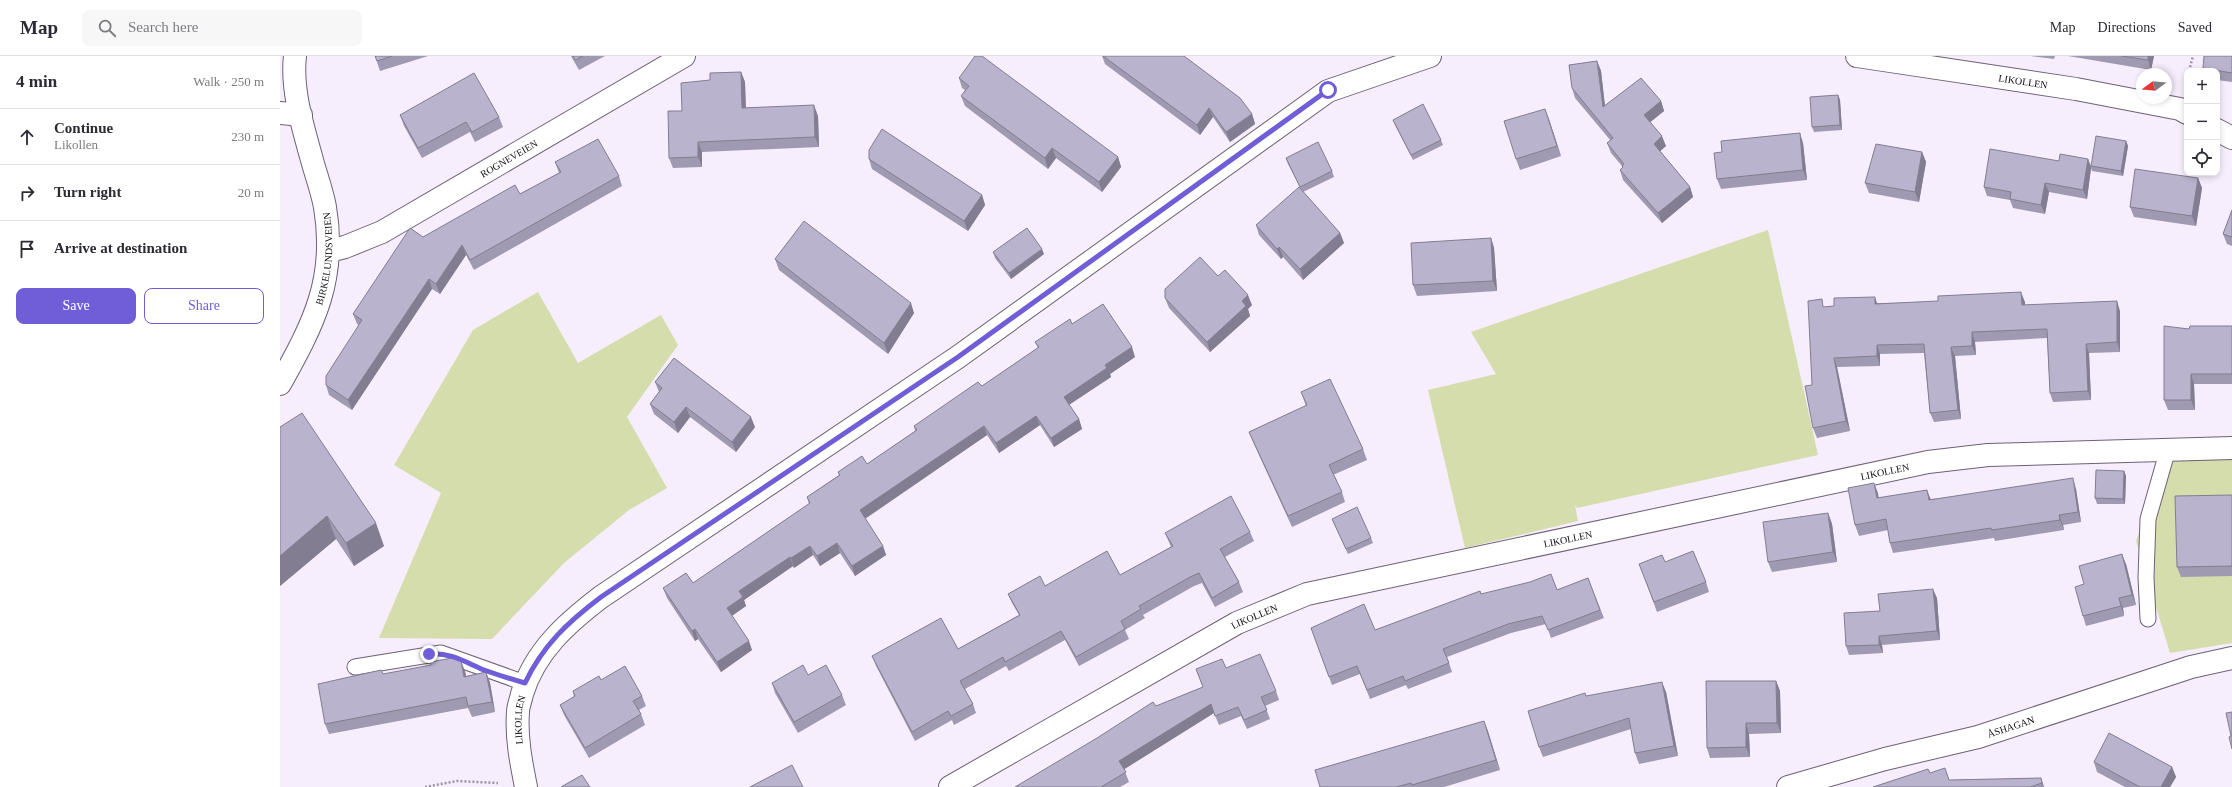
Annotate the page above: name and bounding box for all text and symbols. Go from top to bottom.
search box [82,10,362,46]
text: Map [20,17,58,38]
icon: search [96,17,118,39]
text: Search here [128,19,198,35]
text: Map [2050,20,2075,35]
text: Directions [2097,20,2156,35]
text: Saved [2178,20,2212,35]
north arrow [2136,68,2172,104]
map controls [2184,68,2220,176]
button: + [2184,68,2220,104]
text: 4 min [16,72,57,91]
street label: LIKOLLEN [1998,72,2048,90]
text: Walk · 250 m [193,74,264,89]
route start [1319,81,1337,99]
button: − [2184,104,2220,140]
text: Continue [54,120,113,136]
icon: ahead [16,126,38,148]
text: 230 m [231,129,264,144]
text: Likollen [54,137,98,152]
street label: ROGNEVEIEN [478,137,539,179]
button: locate [2184,140,2220,176]
icon: right [16,182,38,204]
text: Turn right [54,184,121,200]
text: 20 m [238,185,264,200]
street label: BIRKELUNDSVEIEN [313,212,334,306]
icon: arrive [16,238,38,260]
text: Arrive at destination [54,240,187,256]
button: Save [16,288,136,324]
button: Share [144,288,264,324]
street label: LIKOLLEN [1859,461,1910,482]
street label: LIKOLLEN [1543,528,1593,549]
street label: LIKOLLEN [1229,601,1279,631]
route end [420,645,438,663]
street label: LIKOLLEN [512,694,527,745]
street label: ÅSHAGAN [1986,713,2036,739]

